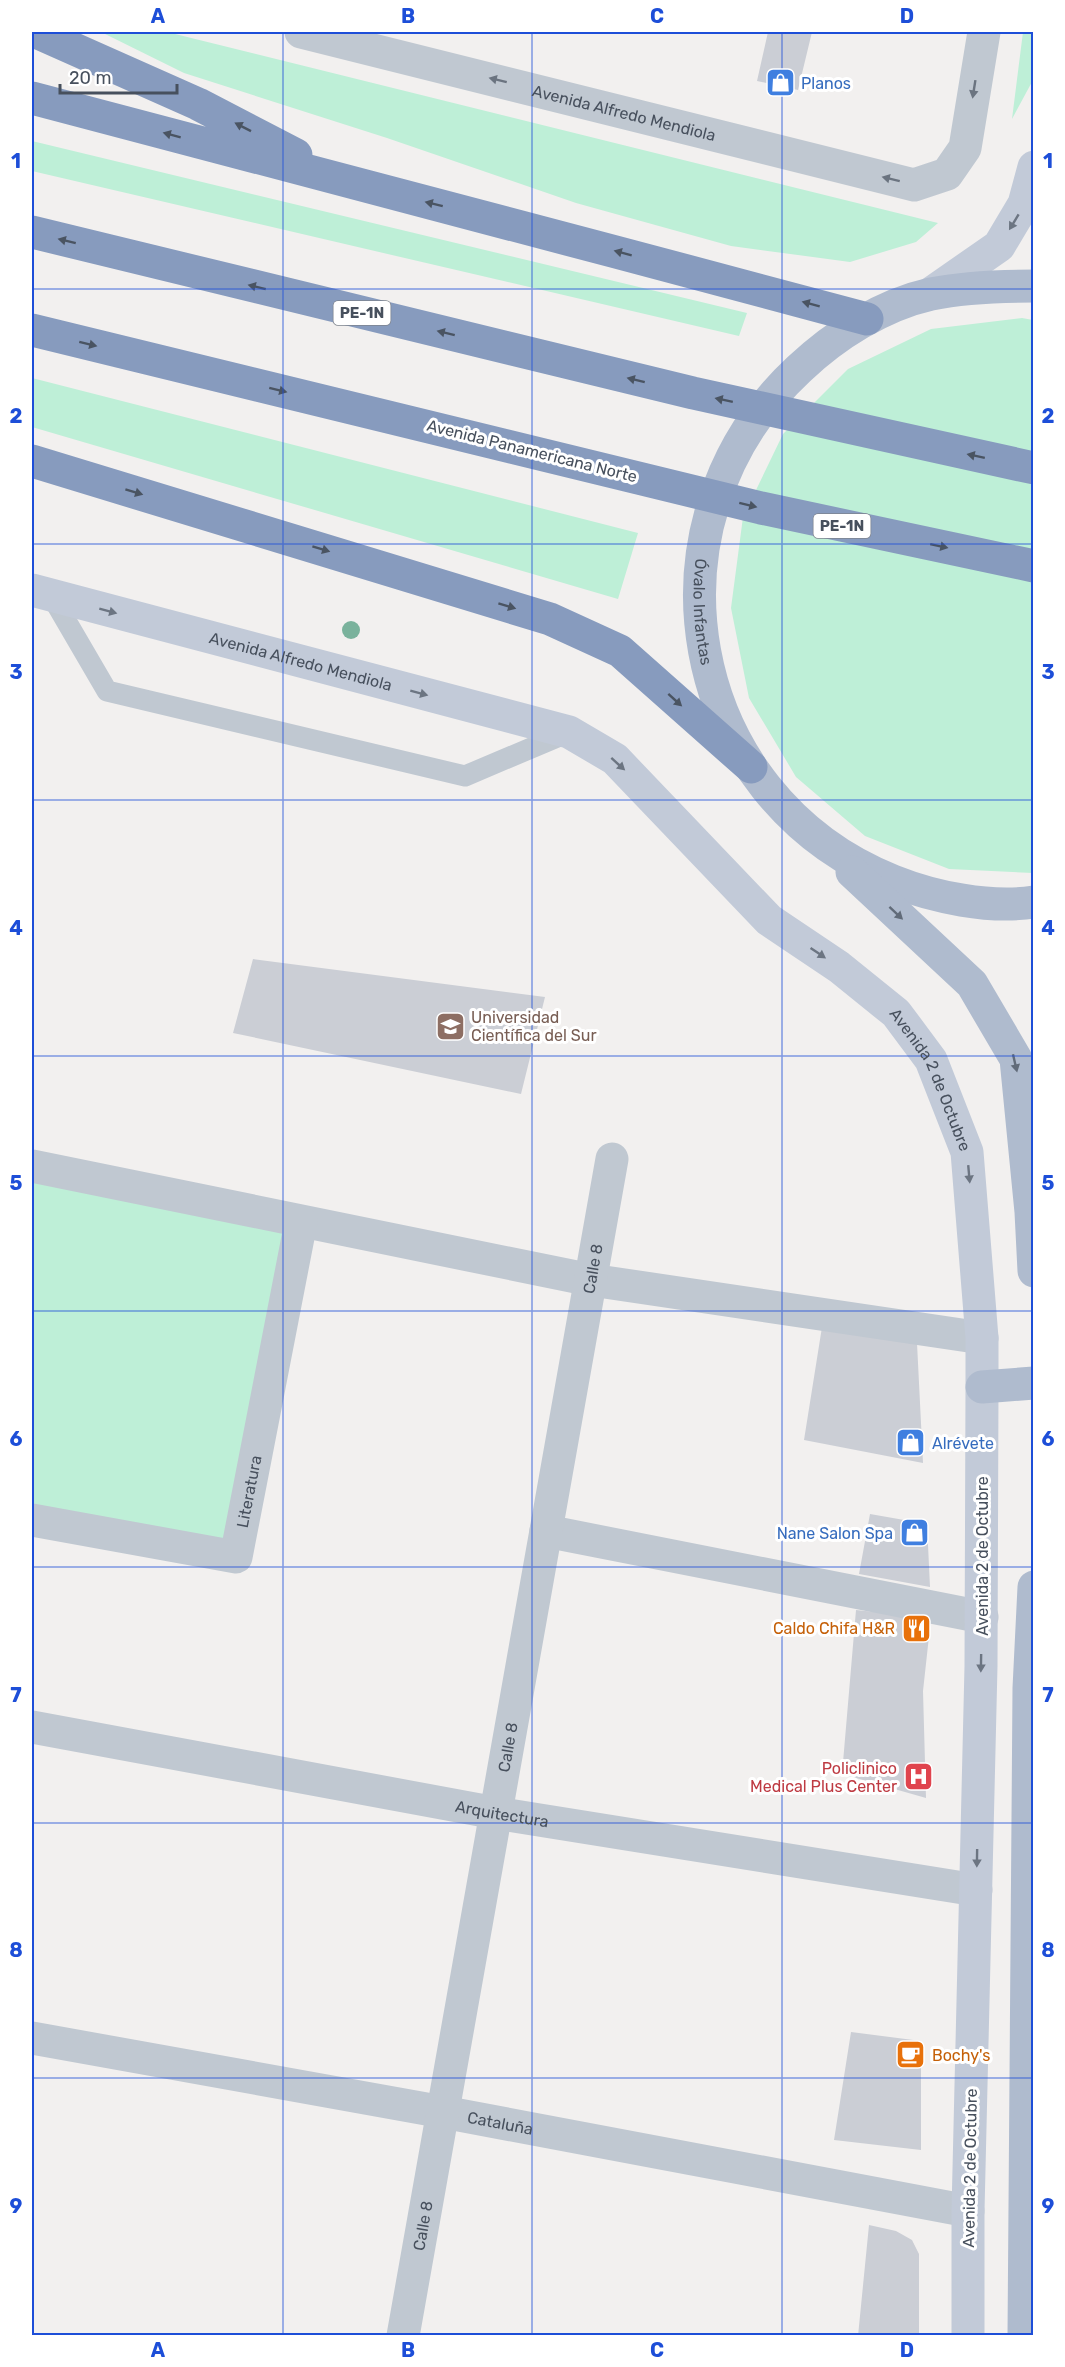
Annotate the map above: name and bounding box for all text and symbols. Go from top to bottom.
text: A [151,4,166,28]
text: B [401,4,415,28]
text: C [650,4,664,28]
text: D [900,4,914,28]
scale bar [60,57,177,95]
text: 20 m [69,67,111,89]
shop icon: Planos [764,67,796,99]
place label: Planos [801,74,851,93]
one-way arrow [489,75,507,85]
one-way arrow [969,80,978,99]
street label: Avenida Alfredo Mendiola [530,81,718,145]
one-way arrow [234,122,251,132]
one-way arrow [163,130,182,140]
text: 1 [11,149,21,173]
text: 1 [1043,149,1053,173]
one-way arrow [882,174,900,183]
one-way arrow [425,198,443,208]
one-way arrow [1008,214,1019,230]
one-way arrow [58,236,77,246]
one-way arrow [614,247,632,257]
one-way arrow [248,282,266,292]
one-way arrow [802,298,820,308]
road number: PE-1N [334,301,391,325]
one-way arrow [437,328,455,338]
one-way arrow [79,339,98,349]
one-way arrow [627,374,645,384]
one-way arrow [269,385,287,395]
one-way arrow [715,395,734,405]
text: 2 [10,404,23,428]
text: 2 [1042,404,1055,428]
street label: Avenida Panamericana Norte [425,416,639,486]
one-way arrow [967,450,986,460]
one-way arrow [125,488,143,497]
one-way arrow [740,501,758,510]
road number: PE-1N [814,514,870,538]
one-way arrow [930,542,949,551]
one-way arrow [312,545,330,554]
street label: Óvalo Infantas [690,558,717,667]
one-way arrow [498,602,516,611]
one-way arrow [99,606,117,616]
street label: Avenida Alfredo Mendiola [207,628,394,694]
text: 3 [9,660,23,684]
text: 3 [1041,660,1055,684]
one-way arrow [409,688,428,698]
one-way arrow [667,693,682,706]
one-way arrow [610,757,626,770]
one-way arrow [888,905,902,919]
text: 4 [9,916,23,940]
text: 4 [1041,916,1055,940]
one-way arrow [809,947,826,958]
street label: Avenida 2 de Octubre [886,1004,975,1154]
place label: Universidad Científica del Sur [471,1008,597,1045]
school or university icon: Universidad Científica del Sur [434,1010,466,1042]
one-way arrow [1011,1054,1020,1073]
one-way arrow [964,1165,974,1184]
text: 5 [10,1171,23,1195]
text: 5 [1042,1171,1055,1195]
street label: Calle 8 [579,1242,606,1295]
text: 6 [9,1427,23,1451]
shop icon: Alrévete [895,1427,927,1459]
text: 6 [1041,1427,1055,1451]
place label: Alrévete [932,1434,994,1453]
street label: Literatura [232,1454,265,1529]
street label: Avenida 2 de Octubre [973,1476,992,1636]
shop icon: Nane Salon Spa [898,1517,930,1549]
place label: Nane Salon Spa [777,1524,893,1543]
restaurant icon: Caldo Chifa H&R [900,1612,932,1644]
place label: Caldo Chifa H&R [773,1619,895,1638]
one-way arrow [977,1653,986,1672]
text: 7 [10,1683,22,1707]
text: 7 [1042,1683,1054,1707]
street label: Calle 8 [494,1721,521,1774]
place label: Policlinico Medical Plus Center [750,1759,897,1796]
hospital icon: Policlinico Medical Plus Center [902,1761,934,1793]
street label: Arquitectura [454,1796,550,1831]
one-way arrow [972,1848,981,1867]
text: 8 [9,1938,23,1962]
text: 8 [1041,1938,1055,1962]
cafe icon: Bochy's [895,2039,927,2071]
place label: Bochy's [932,2046,990,2065]
street label: Avenida 2 de Octubre [959,2088,981,2248]
street label: Cataluña [466,2107,535,2138]
text: 9 [10,2194,23,2218]
text: 9 [1042,2194,1055,2218]
street label: Calle 8 [409,2199,436,2252]
text: A [151,2338,166,2362]
text: B [401,2338,415,2362]
text: C [650,2338,664,2362]
text: D [900,2338,914,2362]

